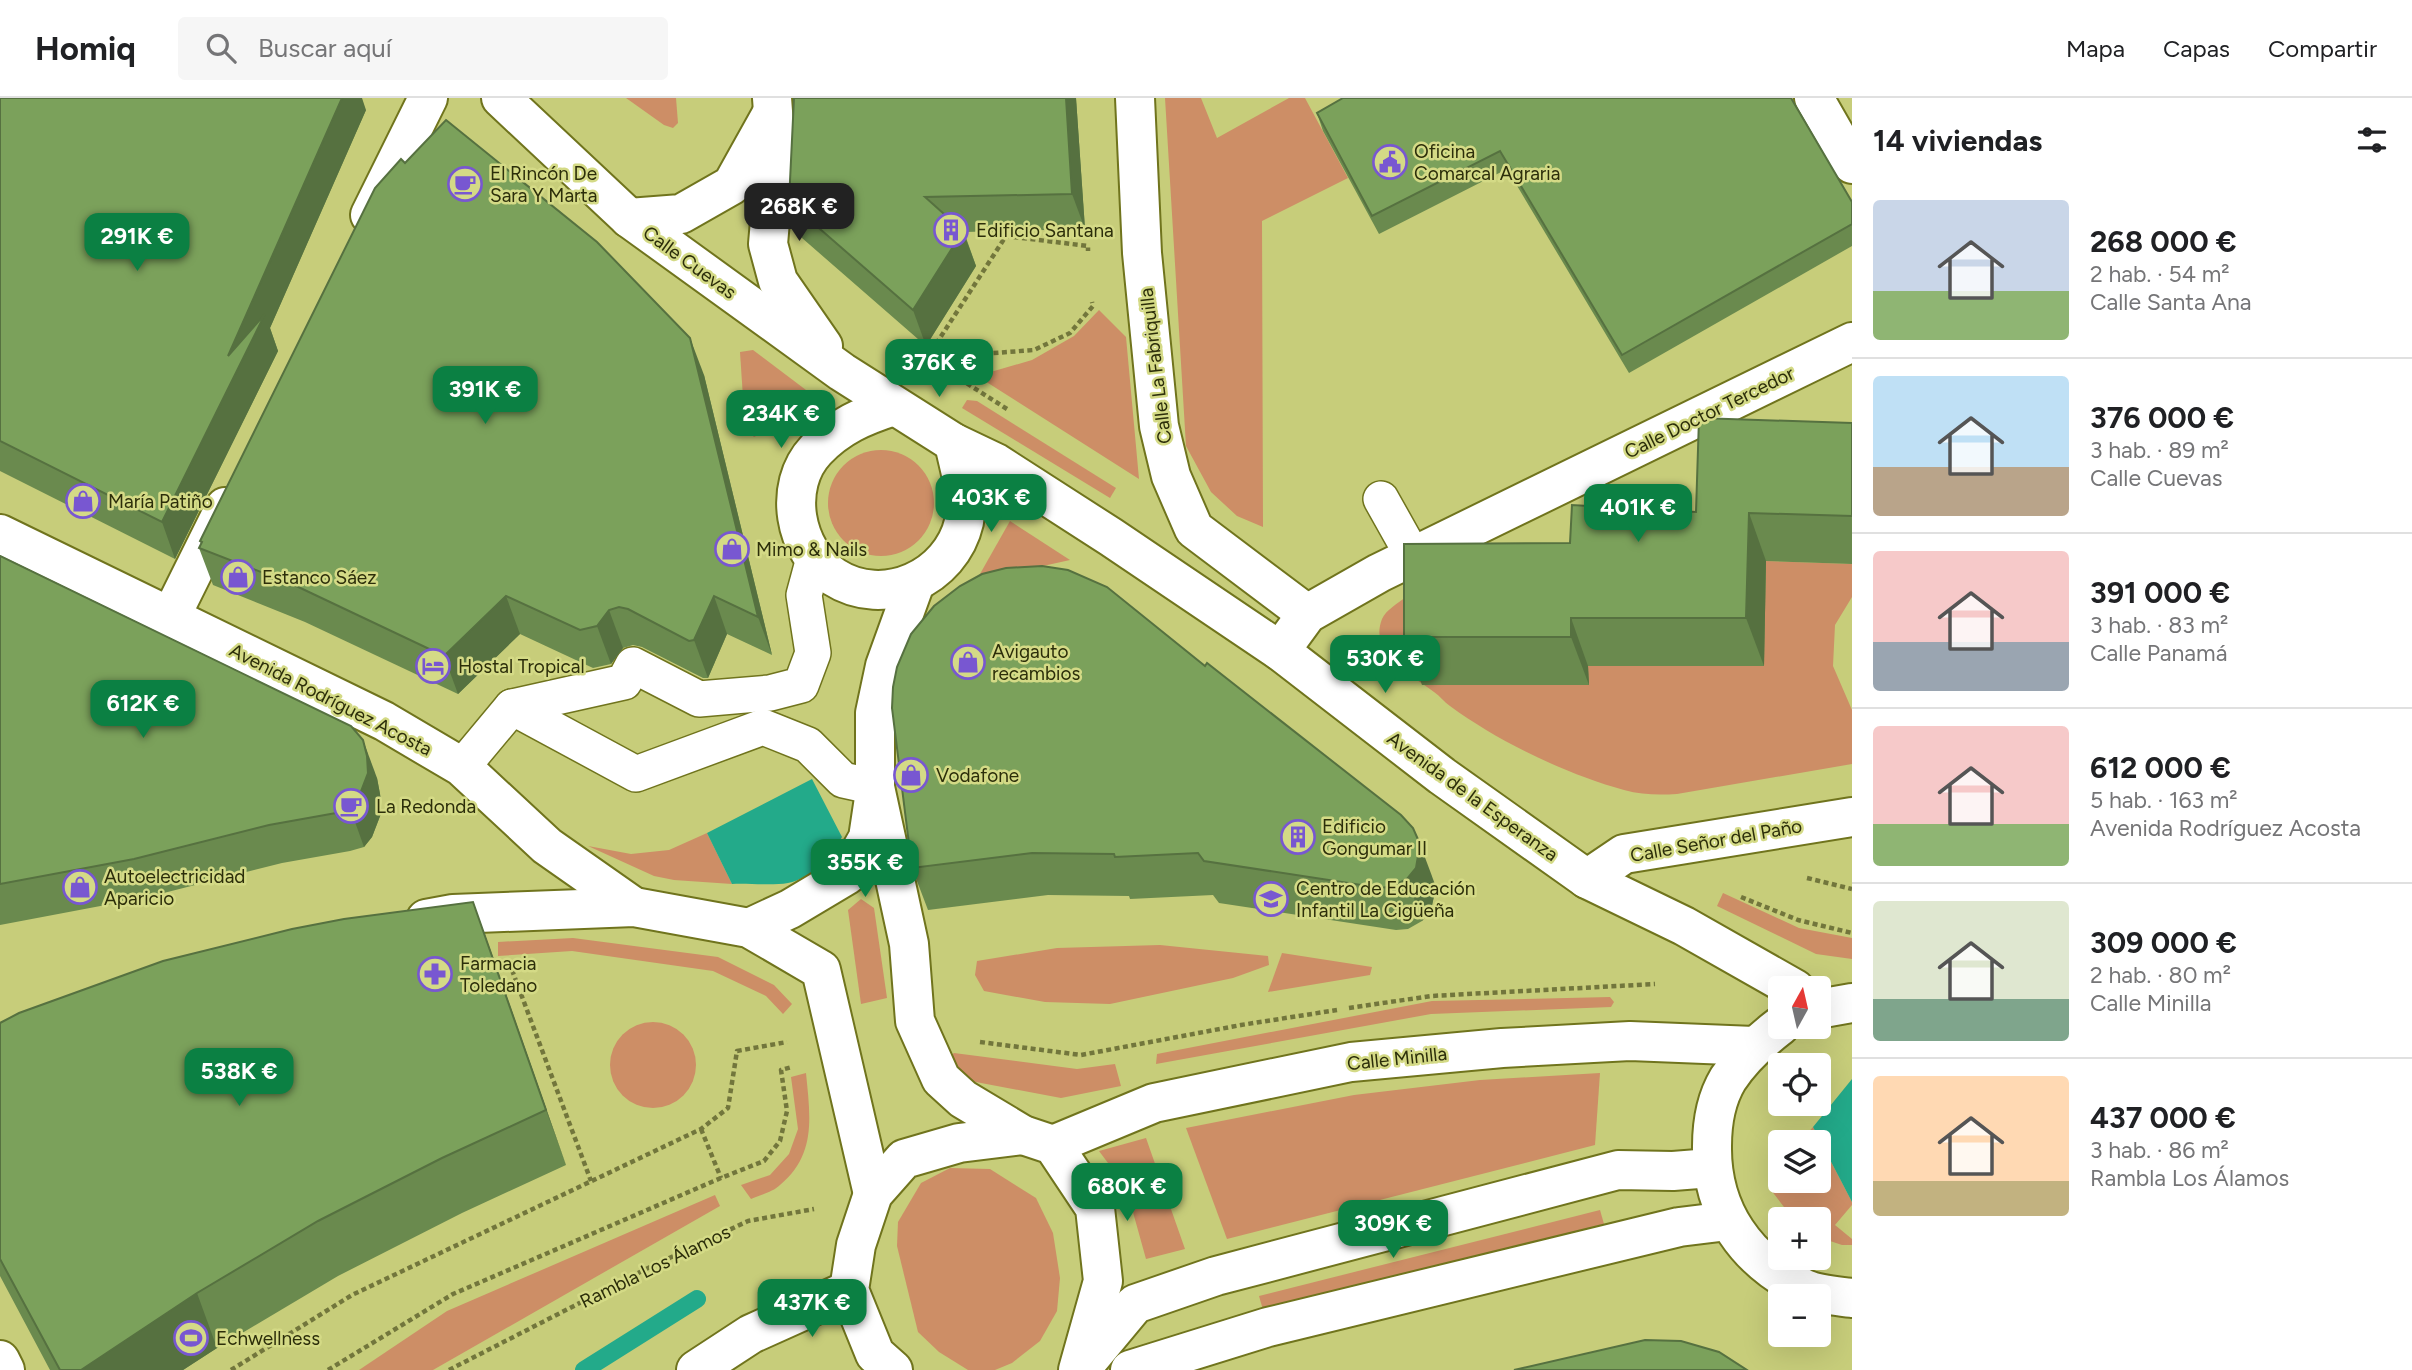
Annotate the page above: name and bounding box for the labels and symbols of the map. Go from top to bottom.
place label: Oficina Comarcal Agraria [1414,140,1560,185]
public building icon: Oficina Comarcal Agraria [1371,143,1409,181]
place label: El Rincón De Sara Y Marta [490,162,597,207]
cafe icon: El Rincón De Sara Y Marta [446,165,484,203]
pin: 268K € [742,184,856,243]
building icon: Edificio Santana [932,211,970,249]
pin: 291K € [80,214,194,273]
place label: Edificio Santana [976,219,1114,242]
street label: Calle Cuevas [639,221,741,304]
street label: Calle La Fabriquilla [1135,287,1176,445]
pin: 376K € [882,340,996,399]
street label: Calle Doctor Tercedor [1621,361,1798,464]
pin: 391K € [428,366,542,426]
pin: 234K € [724,390,838,450]
pin: 403K € [934,474,1048,534]
shop icon: María Patiño [64,482,102,520]
pin: 401K € [1581,484,1695,544]
place label: María Patiño [108,490,213,513]
shop icon: Mimo & Nails [713,530,751,568]
place label: Mimo & Nails [756,538,867,561]
shop icon: Estanco Sáez [219,558,257,596]
place label: Estanco Sáez [262,566,377,589]
pin: 530K € [1328,636,1442,695]
street label: Avenida Rodríguez Acosta [226,638,436,761]
place label: Avigauto recambios [992,640,1080,685]
shop icon: Avigauto recambios [949,643,987,681]
hotel icon: Hostal Tropical [414,647,452,685]
place label: Hostal Tropical [458,655,585,678]
pin: 612K € [86,680,200,740]
street label: Avenida de la Esperanza [1383,727,1563,866]
shop icon: Vodafone [892,756,930,794]
place label: Vodafone [936,764,1019,787]
cafe icon: La Redonda [332,787,370,825]
place label: La Redonda [376,795,476,818]
street label: Calle Señor del Paño [1628,814,1804,867]
place label: Edificio Gongumar II [1322,815,1427,860]
building icon: Edificio Gongumar II [1279,818,1317,856]
pin: 355K € [808,840,922,899]
place label: Autoelectricidad Aparicio [104,865,245,910]
shop icon: Autoelectricidad Aparicio [61,868,99,906]
place label: Centro de Educación Infantil La Cigüeña [1296,877,1475,922]
school or university icon: Centro de Educación Infantil La Cigüeña [1252,880,1290,918]
place label: Farmacia Toledano [460,952,537,997]
pharmacy icon: Farmacia Toledano [416,955,454,993]
north arrow [1768,976,1830,1040]
street label: Calle Minilla [1346,1042,1448,1075]
pin: 538K € [182,1048,296,1108]
pin: 680K € [1070,1164,1184,1223]
pin: 309K € [1336,1200,1450,1260]
street label: Rambla Los Álamos [576,1220,734,1313]
pin: 437K € [755,1280,869,1339]
sports icon: Echwellness [172,1319,210,1357]
place label: Echwellness [216,1327,320,1350]

